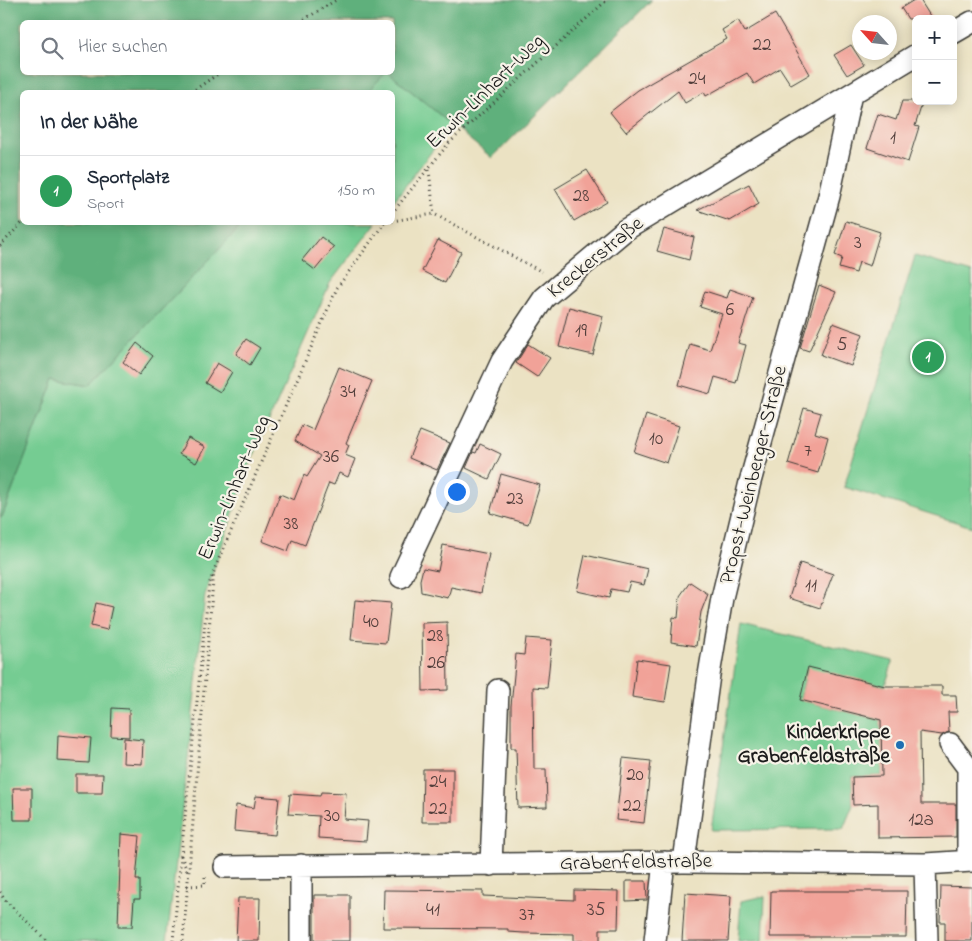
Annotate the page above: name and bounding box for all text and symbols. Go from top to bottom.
north arrow [852,15,897,60]
map controls [912,15,957,105]
button: + [912,15,957,60]
search box [20,20,395,75]
street label: Erwin-Linhart-Weg [420,27,553,158]
house number: 22 [753,32,771,59]
icon: search [38,34,66,62]
text: Hier suchen [78,34,167,61]
button: − [912,60,957,105]
house number: 24 [688,66,706,93]
text: In der Nähe [40,108,138,138]
house number: 1 [890,125,896,152]
text: Sportplatz [87,165,169,192]
text: 1 [53,179,59,203]
text: 150 m [337,179,375,203]
house number: 28 [573,183,589,210]
text: Sport [87,192,125,216]
street label: Kreckerstraße [541,209,651,306]
house number: 3 [854,230,862,257]
house number: 6 [726,297,734,324]
house number: 19 [575,318,587,345]
house number: 5 [837,332,848,359]
pin: 1 [912,338,944,376]
street label: Propst-Weinberger-Straße [712,362,798,588]
house number: 34 [340,379,356,406]
street label: Erwin-Linhart-Weg [191,411,281,566]
house number: 10 [649,426,663,453]
house number: 7 [804,438,812,465]
house number: 36 [323,444,339,471]
your location [444,479,470,505]
house number: 23 [506,486,524,513]
house number: 38 [284,511,298,538]
house number: 11 [805,573,817,600]
house number: 40 [363,609,379,636]
house number: 28 [427,623,443,650]
house number: 26 [427,650,445,677]
place label: Kinderkrippe Grabenfeldstraße [738,718,891,772]
marker: Kinderkrippe Grabenfeldstraße [894,739,906,751]
house number: 20 [626,762,644,789]
house number: 24 [429,769,447,796]
house number: 22 [623,793,641,820]
house number: 22 [429,796,447,823]
house number: 30 [324,803,340,830]
house number: 12a [908,807,934,834]
street label: Grabenfeldstraße [560,847,713,879]
house number: 41 [426,897,440,924]
house number: 35 [587,897,605,924]
house number: 37 [519,902,535,929]

